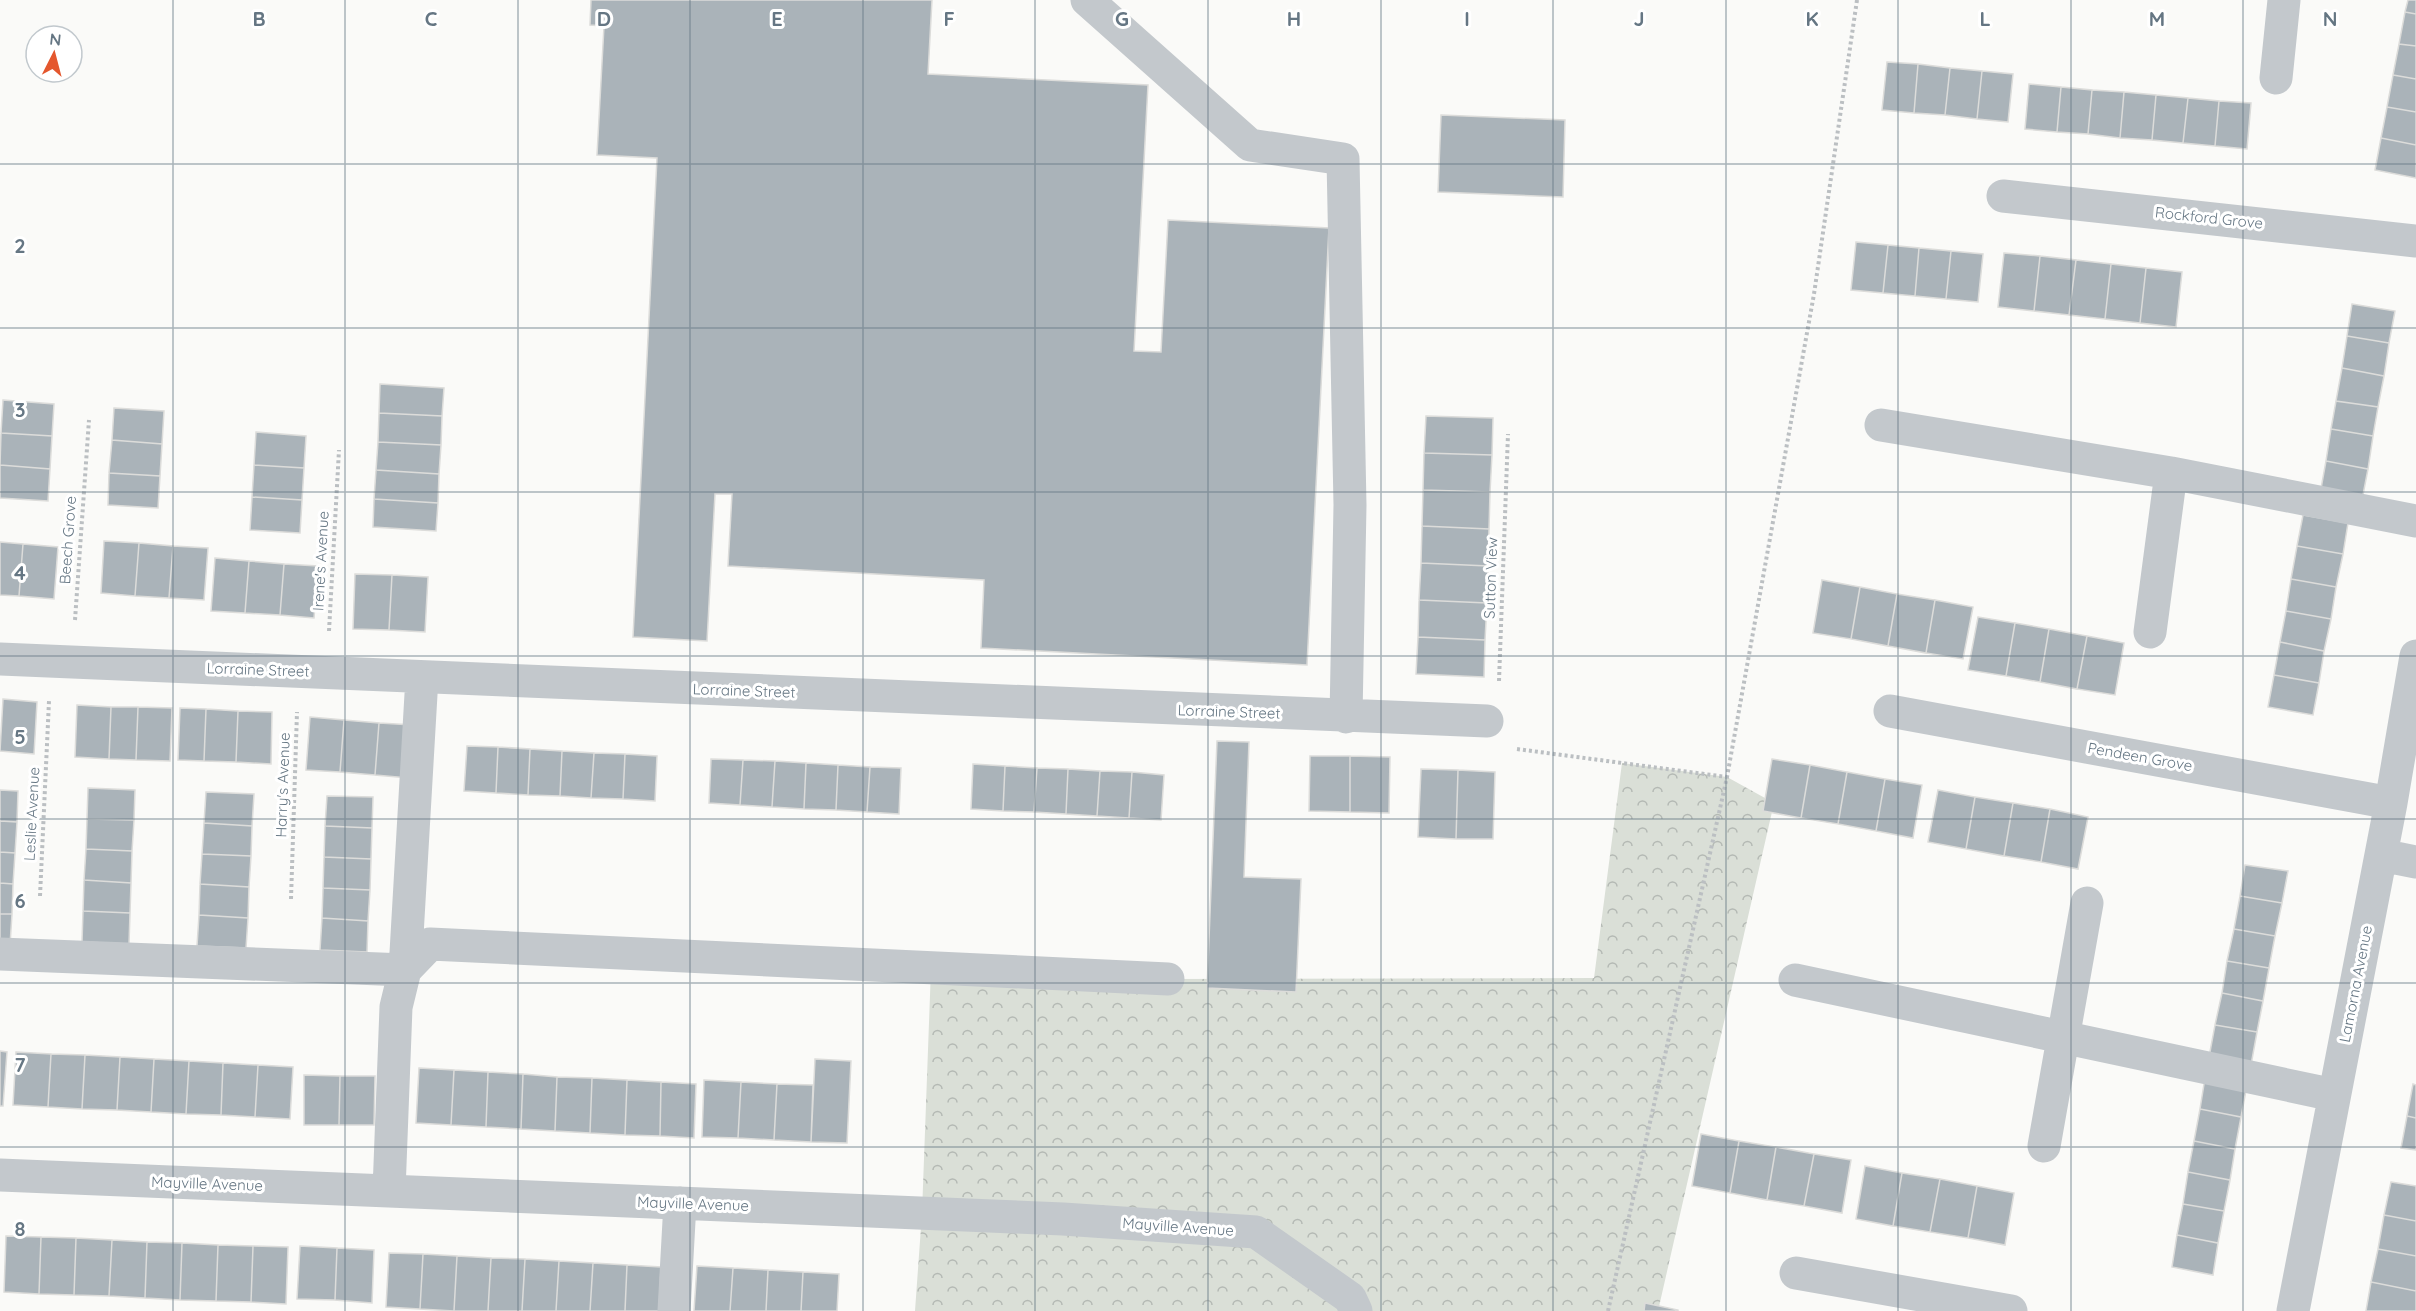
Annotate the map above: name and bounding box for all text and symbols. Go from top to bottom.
text: B [252,6,266,31]
text: C [425,6,438,31]
text: D [597,6,611,31]
text: E [771,6,783,31]
text: F [943,6,955,31]
text: G [1115,6,1129,31]
text: H [1287,6,1301,31]
text: I [1464,6,1470,31]
text: J [1633,6,1645,31]
text: K [1805,6,1819,31]
text: L [1979,6,1991,31]
text: M [2149,6,2165,31]
text: N [2323,6,2337,31]
north arrow [24,24,84,84]
text: N [49,29,62,50]
street label: Rockford Grove [2154,202,2264,233]
text: 2 [14,233,26,258]
text: 3 [15,397,25,422]
street label: Beech Grove [55,495,80,585]
street label: Irene's Avenue [308,510,333,611]
street label: Sutton View [1480,537,1501,619]
text: 4 [14,560,26,585]
street label: Lorraine Street [206,658,310,681]
street label: Lorraine Street [692,679,796,702]
street label: Lorraine Street [1177,700,1281,723]
text: 5 [14,724,26,749]
street label: Harry's Avenue [271,732,294,838]
street label: Pendeen Grove [2086,738,2194,775]
street label: Leslie Avenue [20,767,43,861]
text: 6 [14,888,26,913]
street label: Lamorna Avenue [2335,924,2376,1044]
text: 7 [15,1052,26,1077]
street label: Mayville Avenue [151,1172,263,1195]
street label: Mayville Avenue [637,1192,749,1215]
street label: Mayville Avenue [1122,1213,1234,1240]
text: 8 [15,1216,26,1241]

